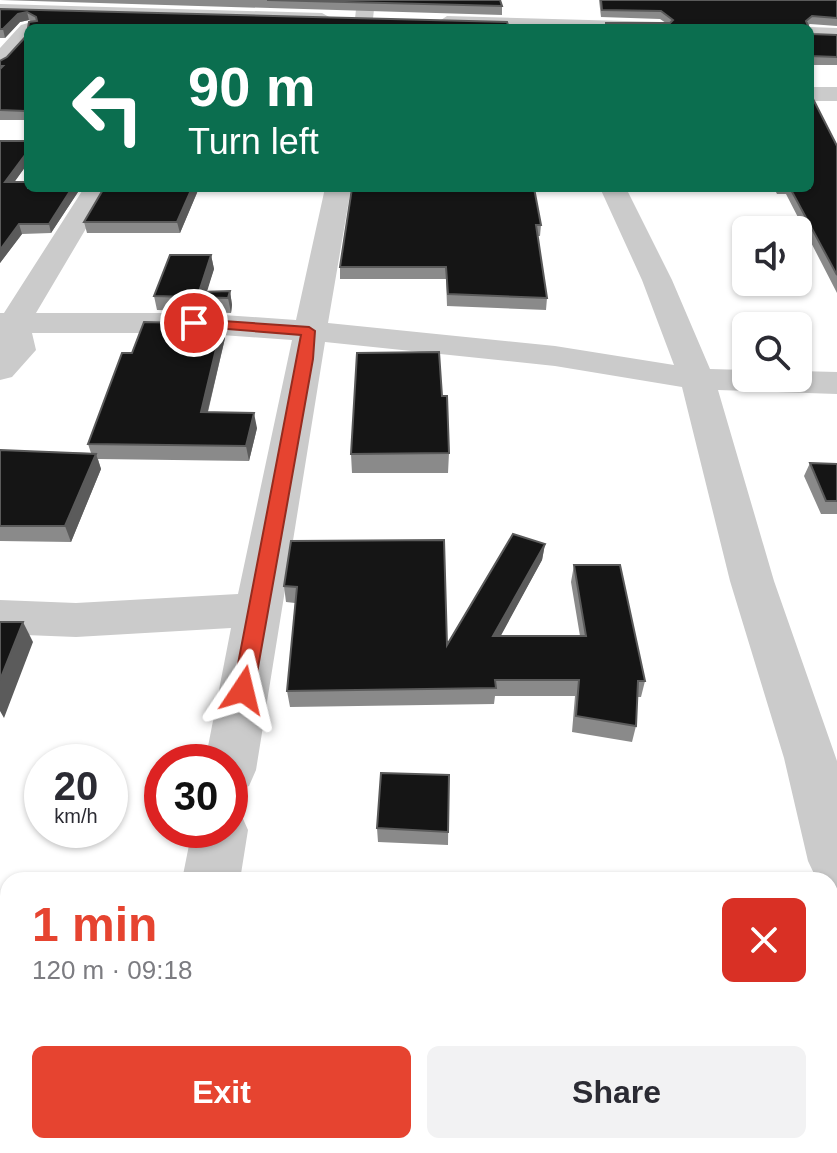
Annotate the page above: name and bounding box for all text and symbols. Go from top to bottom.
text: 90 m [188,55,316,118]
icon: left [56,56,160,160]
text: Turn left [188,121,319,162]
map controls [732,216,812,392]
button: sound [732,216,812,296]
pin [160,289,228,357]
icon: arrive [172,301,216,345]
button: search [732,312,812,392]
position arrow [201,648,285,732]
speed limit sign: 30 [144,744,248,848]
text: 20 [54,764,98,808]
text: km/h [54,805,98,827]
text: 1 min [32,898,157,951]
button: close [722,898,806,982]
text: 120 m · 09:18 [32,955,192,985]
button: Exit [32,1046,411,1138]
button: Share [427,1046,806,1138]

